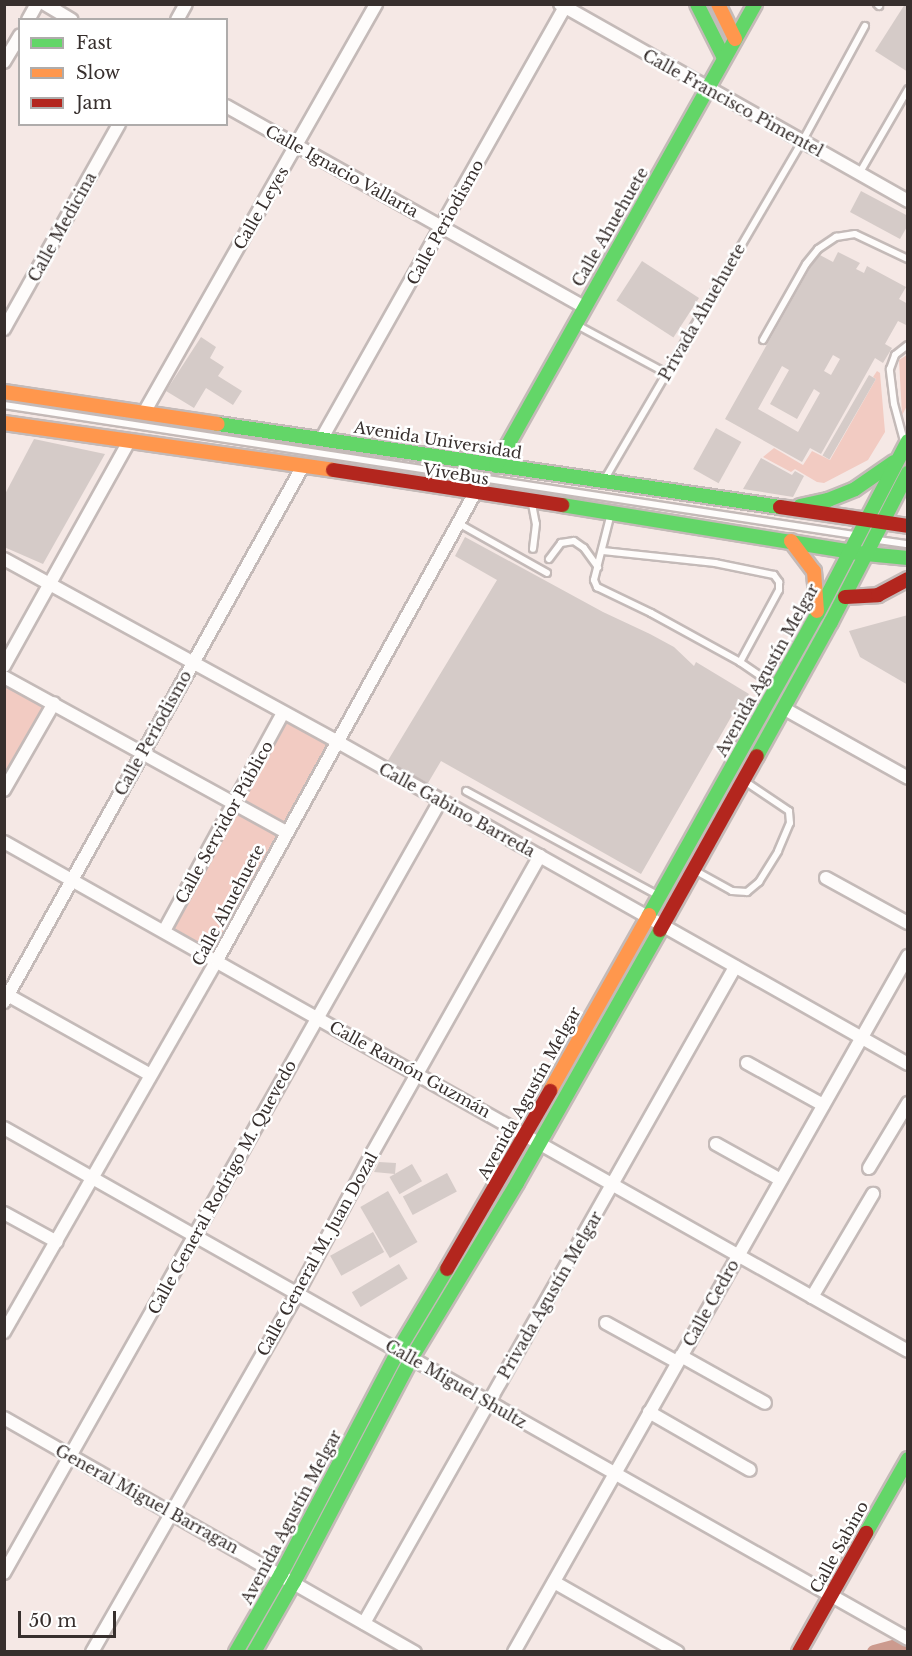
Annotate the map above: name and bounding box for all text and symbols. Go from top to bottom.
legend [18,18,228,126]
text: Fast [76,32,112,54]
street label: Calle Francisco Pimentel [640,45,826,161]
text: Slow [76,62,120,84]
text: Jam [76,92,112,114]
street label: Calle Ignacio Vallarta [262,121,422,221]
street label: Calle Periodismo [403,156,487,288]
street label: Calle Leyes [229,163,293,253]
street label: Calle Ahuehuete [568,164,652,290]
street label: Calle Medicina [24,169,100,285]
street label: Privada Ahuehuete [655,240,749,384]
street label: Avenida Universidad [353,417,523,463]
street label: ViveBus [422,459,490,489]
street label: Avenida Agustín Melgar [711,580,823,760]
street label: Calle Periodismo [111,667,195,799]
street label: Calle Servidor Público [171,737,277,907]
street label: Calle Gabino Barreda [376,759,538,861]
street label: Calle Ahuehuete [188,841,268,969]
street label: Avenida Agustín Melgar [473,1003,585,1183]
street label: Calle Ramón Guzmán [326,1017,494,1121]
street label: Calle General Rodrigo M. Quevedo [144,1057,300,1317]
street label: Calle General M. Juan Dozal [253,1149,381,1359]
street label: Privada Agustín Melgar [494,1207,606,1383]
street label: Calle Cedro [679,1256,743,1350]
street label: Calle Miguel Shultz [382,1336,530,1432]
street label: Avenida Agustín Melgar [237,1426,345,1608]
street label: General Miguel Barragan [52,1441,242,1557]
street label: Calle Sabino [806,1498,872,1596]
scale bar [21,1599,118,1637]
text: 50 m [29,1610,77,1632]

